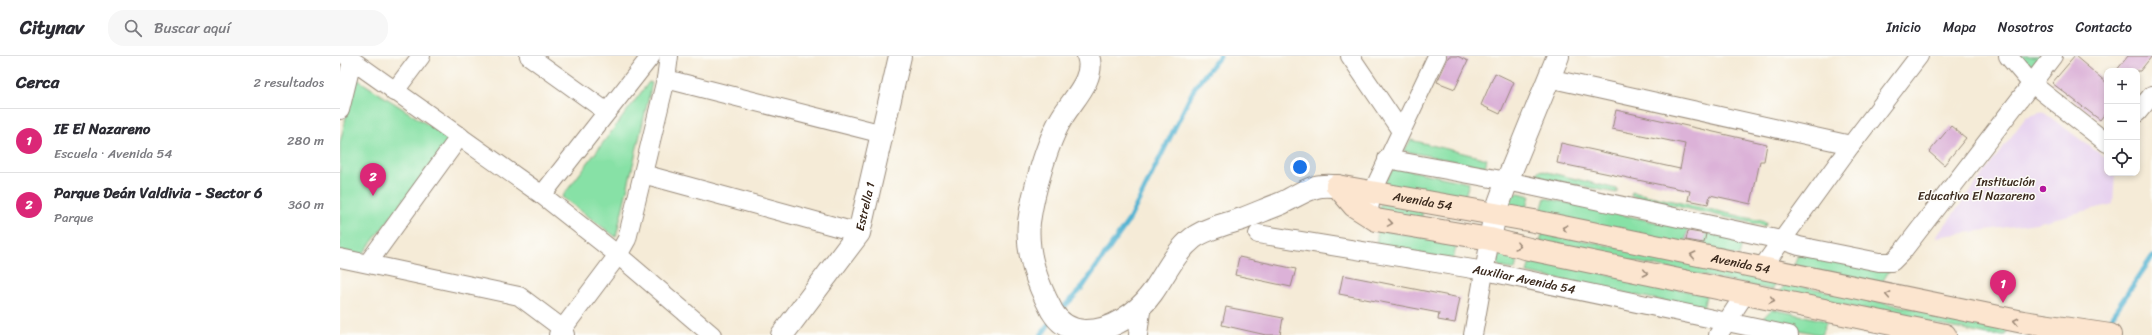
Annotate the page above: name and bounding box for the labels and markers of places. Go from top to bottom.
pin: 2 [360,163,386,196]
place label: Institución Educativa El Nazareno [1918,171,2035,207]
marker: Institución Educativa El Nazareno [2038,184,2048,194]
pin: 1 [1990,270,2016,303]

